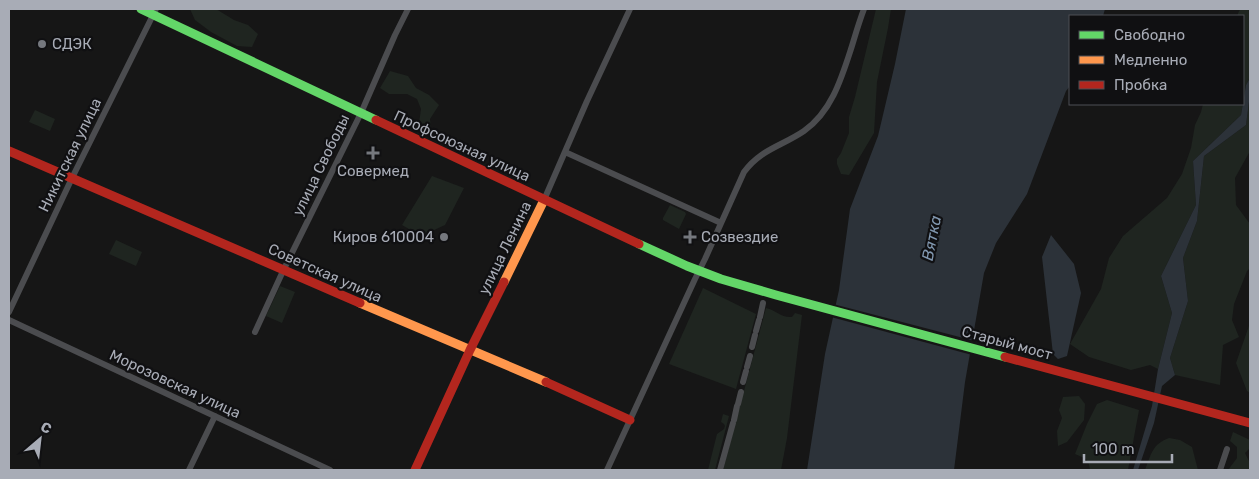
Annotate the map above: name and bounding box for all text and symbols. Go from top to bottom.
legend [1069,15,1244,105]
text: Свободно [1114,26,1185,44]
place label: СДЭК [52,35,92,53]
marker: СДЭК [36,38,48,50]
text: Медленно [1114,51,1187,69]
text: Пробка [1114,76,1167,94]
street label: Никитская улица [35,95,105,215]
street label: Профсоюзная улица [391,107,533,185]
street label: улица Свободы [289,111,353,219]
marker: Совермед [366,146,380,160]
place label: Совермед [337,162,409,180]
street label: улица Ленина [475,198,535,298]
water label: Вятка [918,214,945,262]
place label: Киров 610004 [333,228,434,246]
place label: Созвездие [701,228,778,246]
marker: Созвездие [683,230,697,244]
marker: Киров 610004 [438,231,450,243]
street label: Советская улица [265,240,385,306]
street label: Старый мост [960,322,1055,364]
street label: Морозовская улица [107,346,243,422]
north arrow [15,414,65,464]
text: С [38,418,54,438]
scale bar [1084,432,1172,464]
text: 100 m [1092,440,1134,458]

